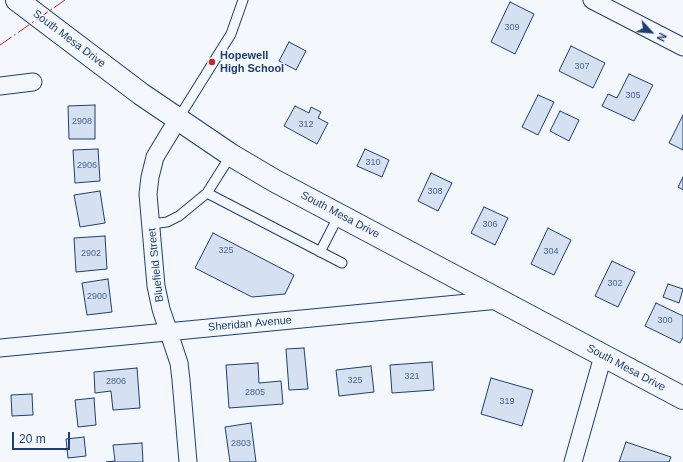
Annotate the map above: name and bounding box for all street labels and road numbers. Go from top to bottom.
street label: South Mesa Drive [30,7,108,71]
street label: South Mesa Drive [298,189,382,241]
street label: Bluefield Street [146,227,166,303]
street label: Sheridan Avenue [207,314,293,334]
street label: South Mesa Drive [584,342,668,394]

